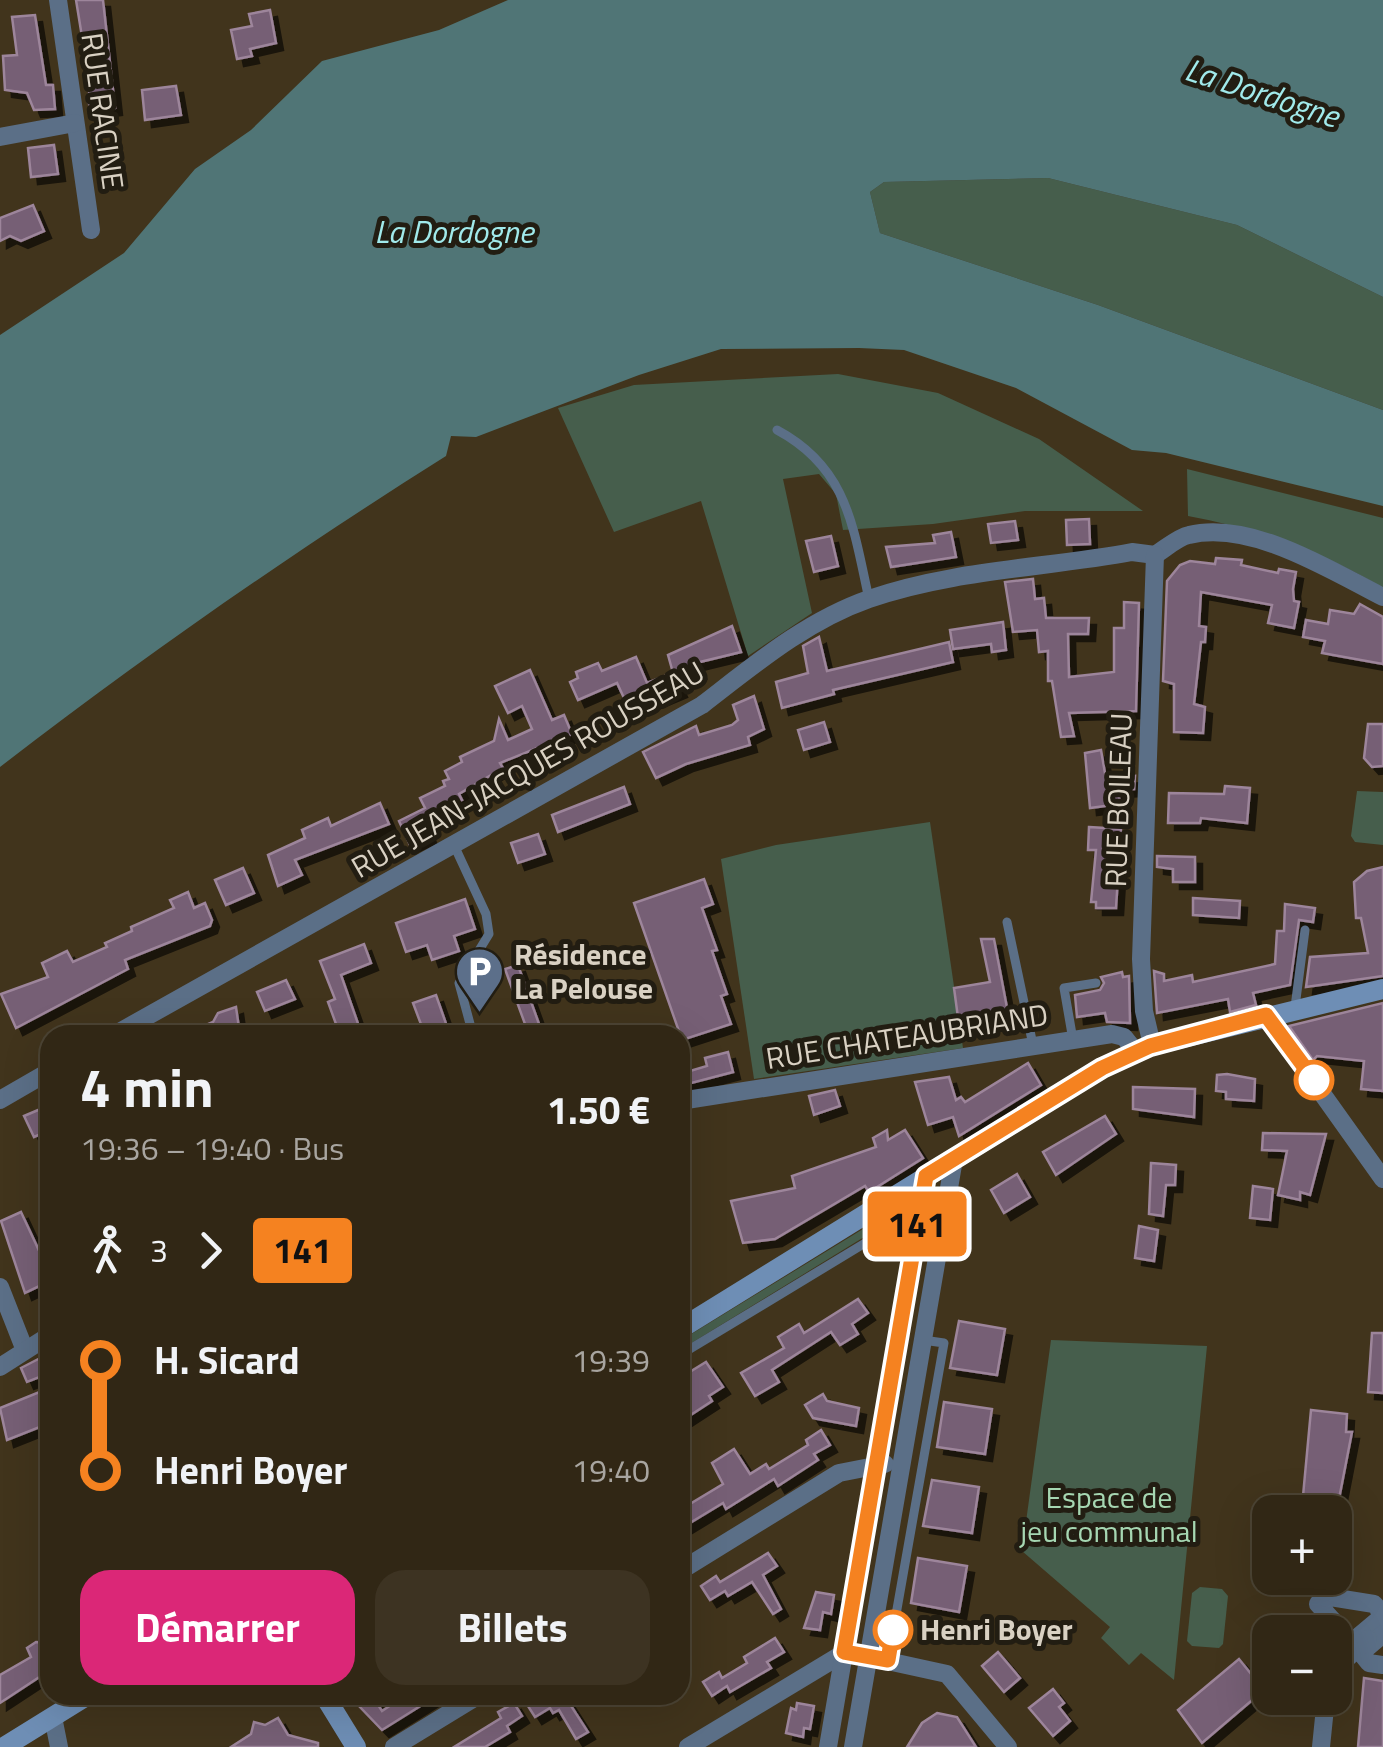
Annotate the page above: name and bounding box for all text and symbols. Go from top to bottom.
street label: RUE RACINE [69,30,137,192]
water label: La Dordogne [1179,45,1347,140]
water label: La Dordogne [374,207,536,255]
street label: RUE JEAN-JACQUES ROUSSEAU [342,649,713,889]
street label: RUE BOILEAU [1092,712,1144,888]
place label: Résidence La Pelouse [514,931,653,1011]
parking icon: Résidence La Pelouse [453,946,505,1014]
street label: RUE CHATEAUBRIAND [762,991,1051,1081]
text: 4 min [80,1045,214,1128]
unlabelled marker [1295,1061,1333,1099]
text: 1.50 € [547,1081,650,1139]
text: 19:36 – 19:40 · Bus [80,1124,344,1172]
line badge: 141 [860,1192,974,1256]
text: 141 [888,1197,946,1251]
icon: walk [80,1223,135,1278]
icon: forward [183,1223,238,1278]
text: 141 [273,1223,332,1277]
text: 3 [150,1226,168,1274]
text: H. Sicard [154,1331,300,1389]
text: 19:39 [571,1336,650,1384]
text: Henri Boyer [154,1441,347,1499]
text: 19:40 [571,1446,650,1494]
park label: Espace de jeu communal [1018,1474,1198,1554]
map controls [1252,1495,1352,1715]
button: + [1252,1495,1352,1595]
button: Démarrer [80,1570,355,1685]
button: Billets [375,1570,650,1685]
place label: Henri Boyer [920,1606,1073,1652]
marker: Henri Boyer [874,1611,912,1649]
button: − [1252,1615,1352,1715]

